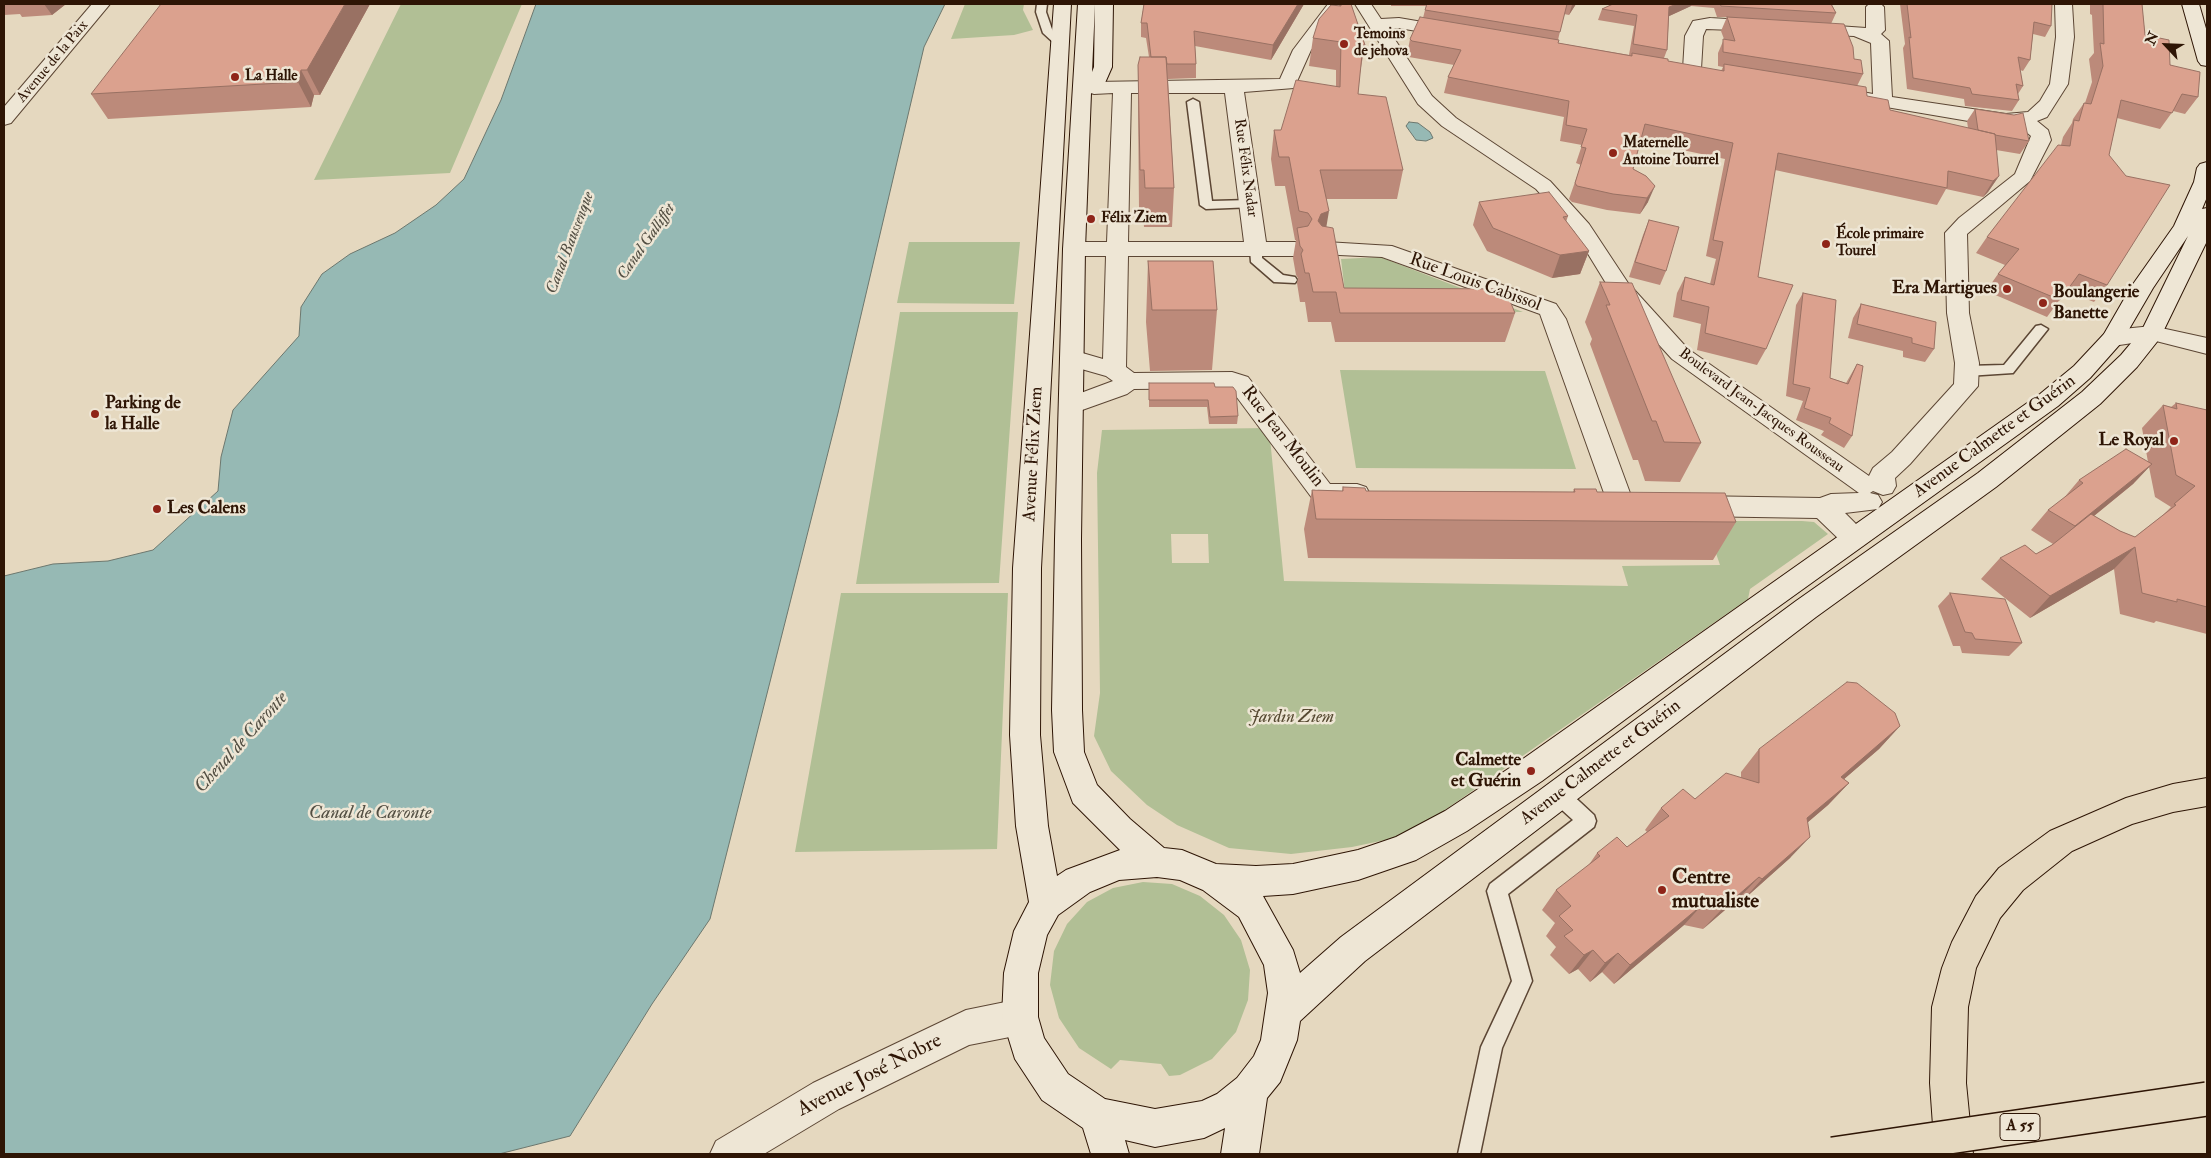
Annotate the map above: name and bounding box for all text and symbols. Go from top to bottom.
street label: Avenue de la Paix [13,17,93,107]
north arrow [2141,20,2191,70]
place label: Temoins de jehova [1354,26,1408,61]
text: N [2142,29,2162,48]
marker: Temoins de jehova [1338,38,1350,50]
place label: La Halle [245,68,298,86]
marker: La Halle [229,71,241,83]
street label: Rue Félix Nadar [1229,118,1261,218]
place label: Maternelle Antoine Tourrel [1623,135,1719,170]
marker: Maternelle Antoine Tourrel [1607,147,1619,159]
water label: Canal Baussenque [543,189,599,297]
water label: Canal Galliffet [614,200,680,284]
place label: Félix Ziem [1101,210,1167,228]
marker: Félix Ziem [1085,213,1097,225]
place label: École primaire Tourel [1836,226,1924,261]
marker: École primaire Tourel [1820,238,1832,250]
street label: Rue Louis Cabissol [1406,249,1544,317]
place label: Era Martigues [1892,278,1997,300]
place label: Boulangerie Banette [2053,282,2139,324]
marker: Era Martigues [2001,283,2013,295]
marker: Boulangerie Banette [2037,297,2049,309]
street label: Boulevard Jean-Jacques Rousseau [1675,345,1847,477]
street label: Avenue Calmette et Guérin [1910,371,2080,503]
street label: Rue Jean Moulin [1236,382,1328,492]
street label: Avenue Félix Ziem [1020,386,1048,522]
place label: Parking de la Halle [105,393,181,436]
marker: Parking de la Halle [89,408,101,420]
place label: Le Royal [2098,430,2164,452]
marker: Le Royal [2168,435,2180,447]
place label: Les Calens [167,498,246,520]
marker: Les Calens [151,503,163,515]
water label: Chenal de Caronte [191,688,293,798]
street label: Avenue Calmette et Guérin [1517,696,1685,830]
park label: Jardin Ziem [1248,707,1334,729]
place label: Calmette et Guérin [1451,750,1521,792]
marker: Calmette et Guérin [1525,765,1537,777]
water label: Canal de Caronte [309,803,431,825]
place label: Centre mutualiste [1672,865,1759,915]
marker: Centre mutualiste [1656,884,1668,896]
street label: Avenue José Nobre [793,1029,947,1123]
road number: A 55 [2000,1114,2040,1140]

